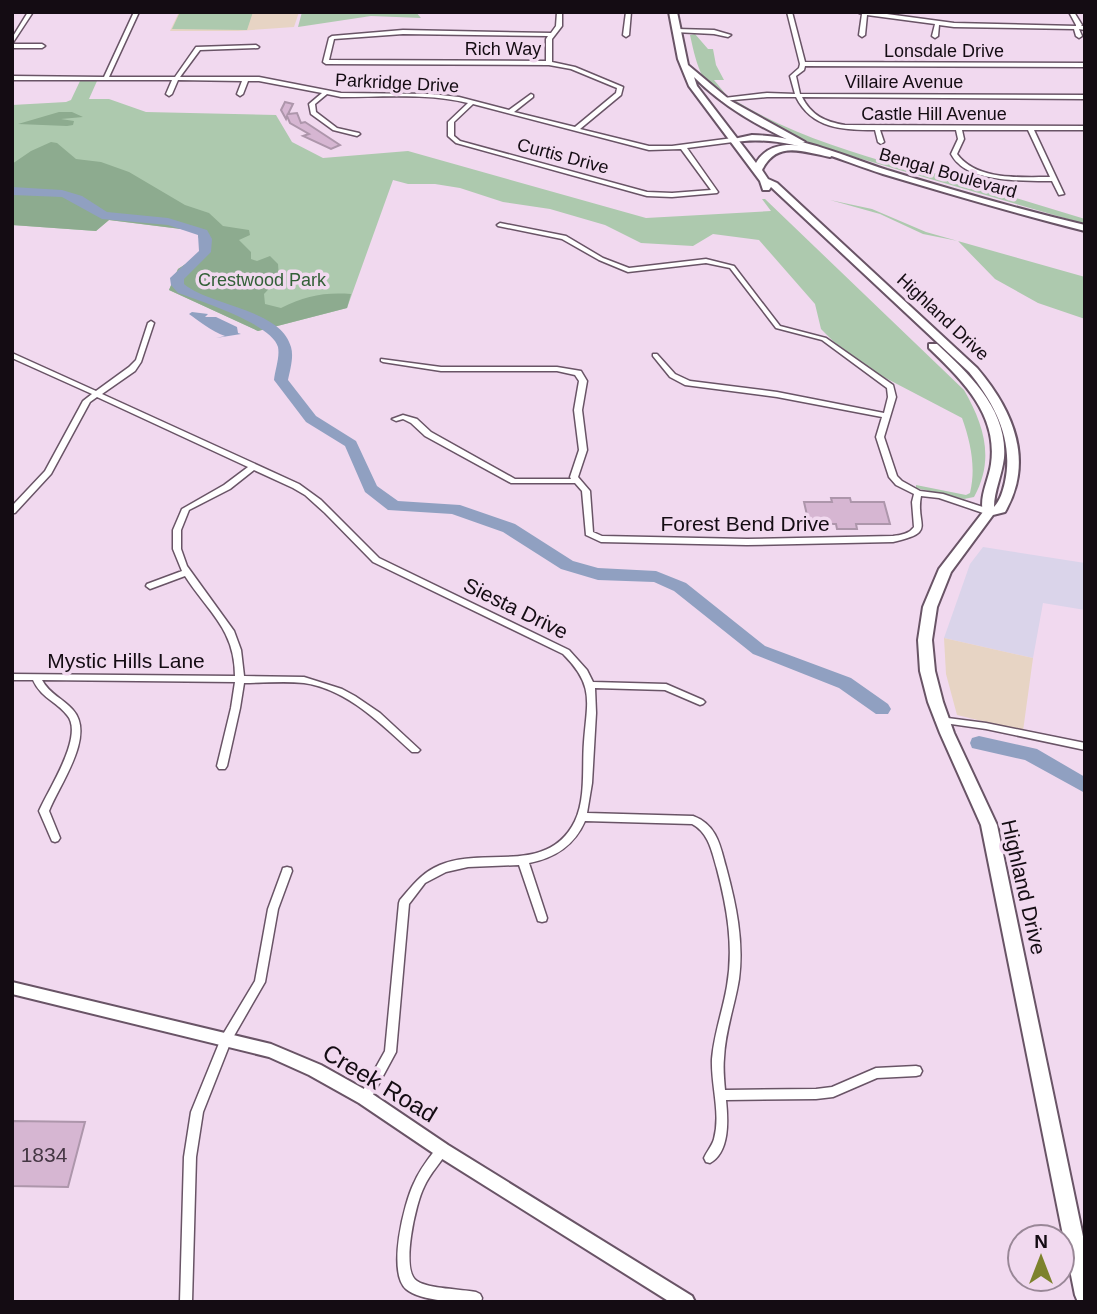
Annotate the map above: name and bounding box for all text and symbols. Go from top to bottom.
street label: Rich Way [465,39,541,59]
street label: Lonsdale Drive [884,41,1004,61]
street label: Parkridge Drive [335,70,459,96]
street label: Villaire Avenue [845,72,963,92]
street label: Castle Hill Avenue [861,104,1007,124]
street label: Curtis Drive [515,134,611,178]
street label: Bengal Boulevard [877,144,1019,202]
street label: Highland Drive [893,269,993,365]
park label: Crestwood Park [198,270,327,290]
street label: Forest Bend Drive [660,512,830,535]
street label: Siesta Drive [460,573,572,643]
street label: Mystic Hills Lane [47,649,205,672]
street label: Highland Drive [997,817,1051,957]
street label: Creek Road [318,1038,442,1128]
house number: 1834 [21,1143,68,1166]
north arrow [1006,1223,1076,1293]
text: N [1034,1231,1048,1252]

